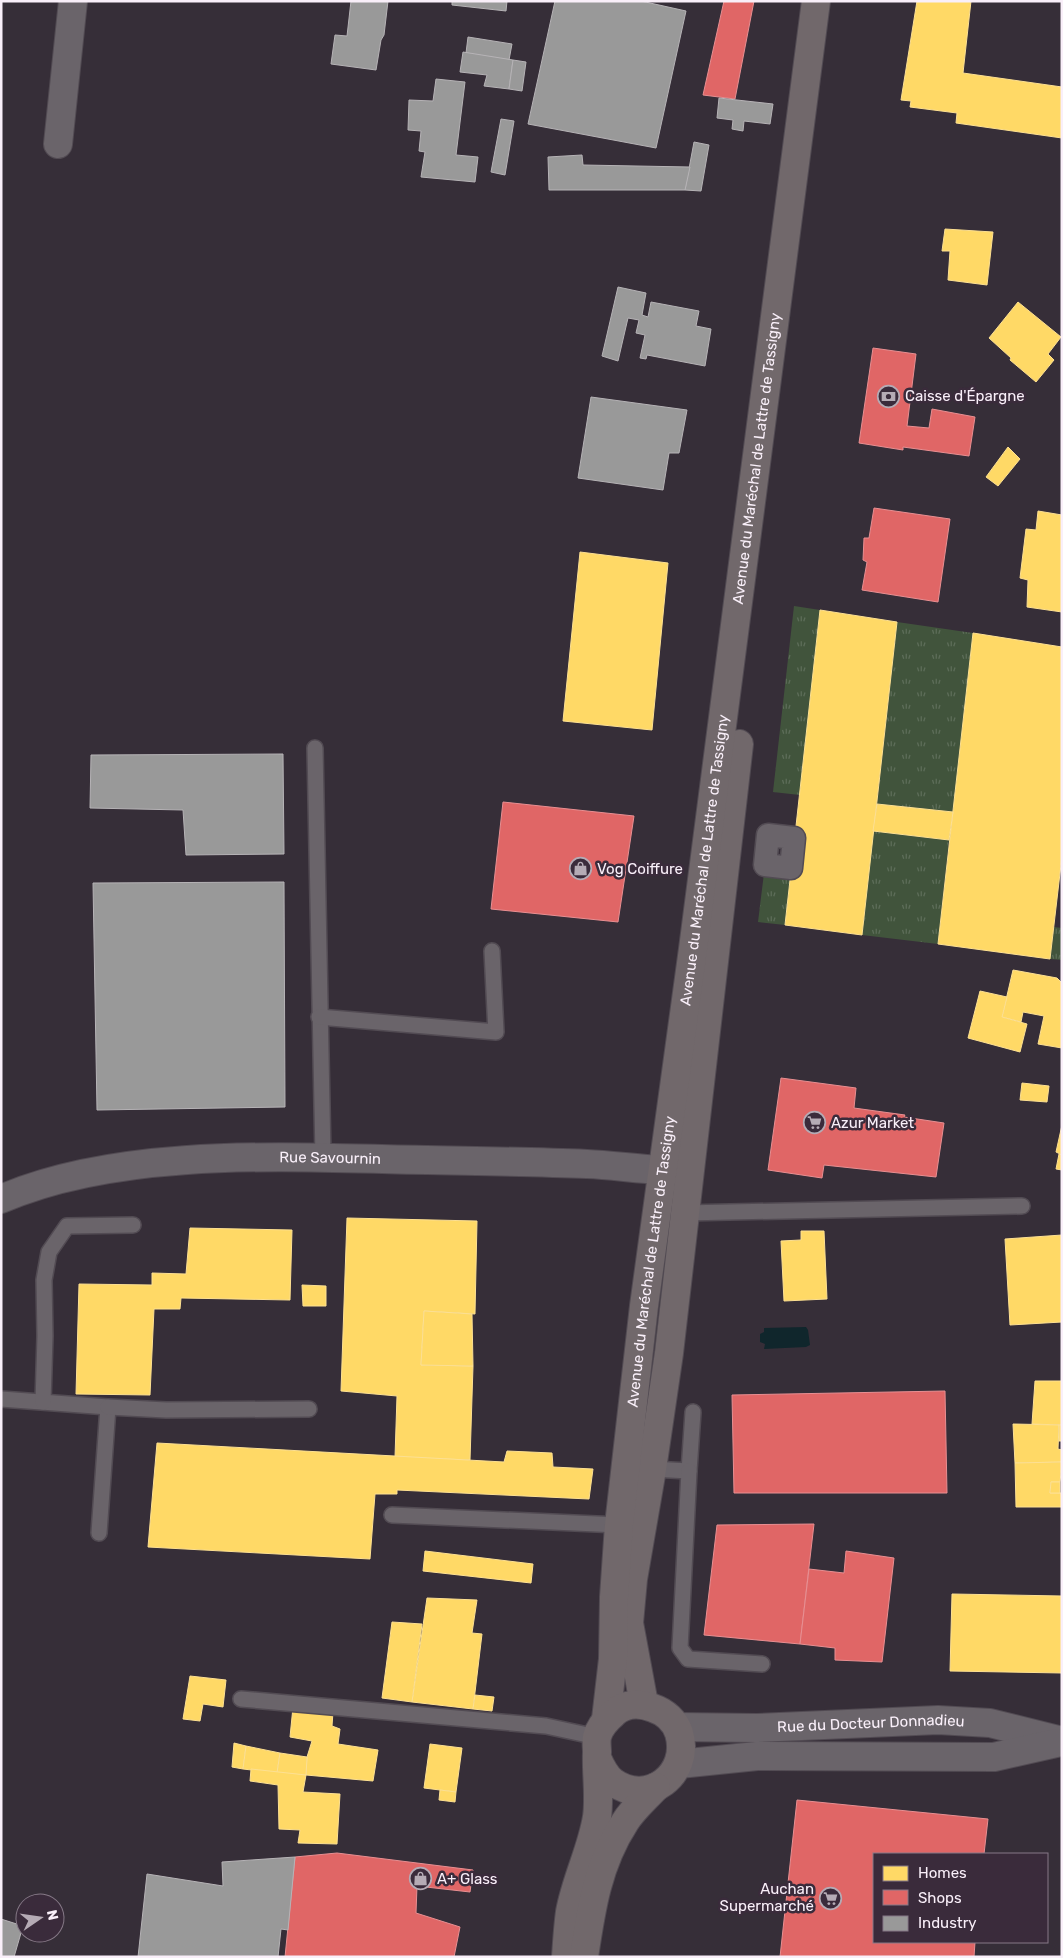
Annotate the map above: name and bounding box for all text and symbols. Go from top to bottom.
street label: Avenue du Maréchal de Lattre de Tassigny [729,312,784,605]
bank icon: Caisse d'Épargne [877,384,901,408]
place label: Caisse d'Épargne [905,387,1025,405]
street label: Avenue du Maréchal de Lattre de Tassigny [676,713,732,1007]
shop icon: Vog Coiffure [569,857,593,881]
place label: Vog Coiffure [597,860,683,878]
supermarket icon: Azur Market [803,1111,827,1135]
place label: Azur Market [831,1114,914,1132]
street label: Avenue du Maréchal de Lattre de Tassigny [624,1115,679,1408]
street label: Rue Savournin [279,1148,381,1168]
street label: Rue du Docteur Donnadieu [777,1711,965,1736]
legend [873,1853,1048,1943]
text: Homes [918,1864,967,1882]
shop icon: A+ Glass [409,1867,433,1891]
place label: A+ Glass [437,1870,498,1888]
place label: Auchan Supermarché [720,1880,814,1915]
supermarket icon: Auchan Supermarché [818,1886,842,1910]
text: Shops [918,1889,962,1907]
north arrow [15,1893,65,1943]
text: N [43,1908,62,1922]
text: Industry [918,1914,977,1932]

